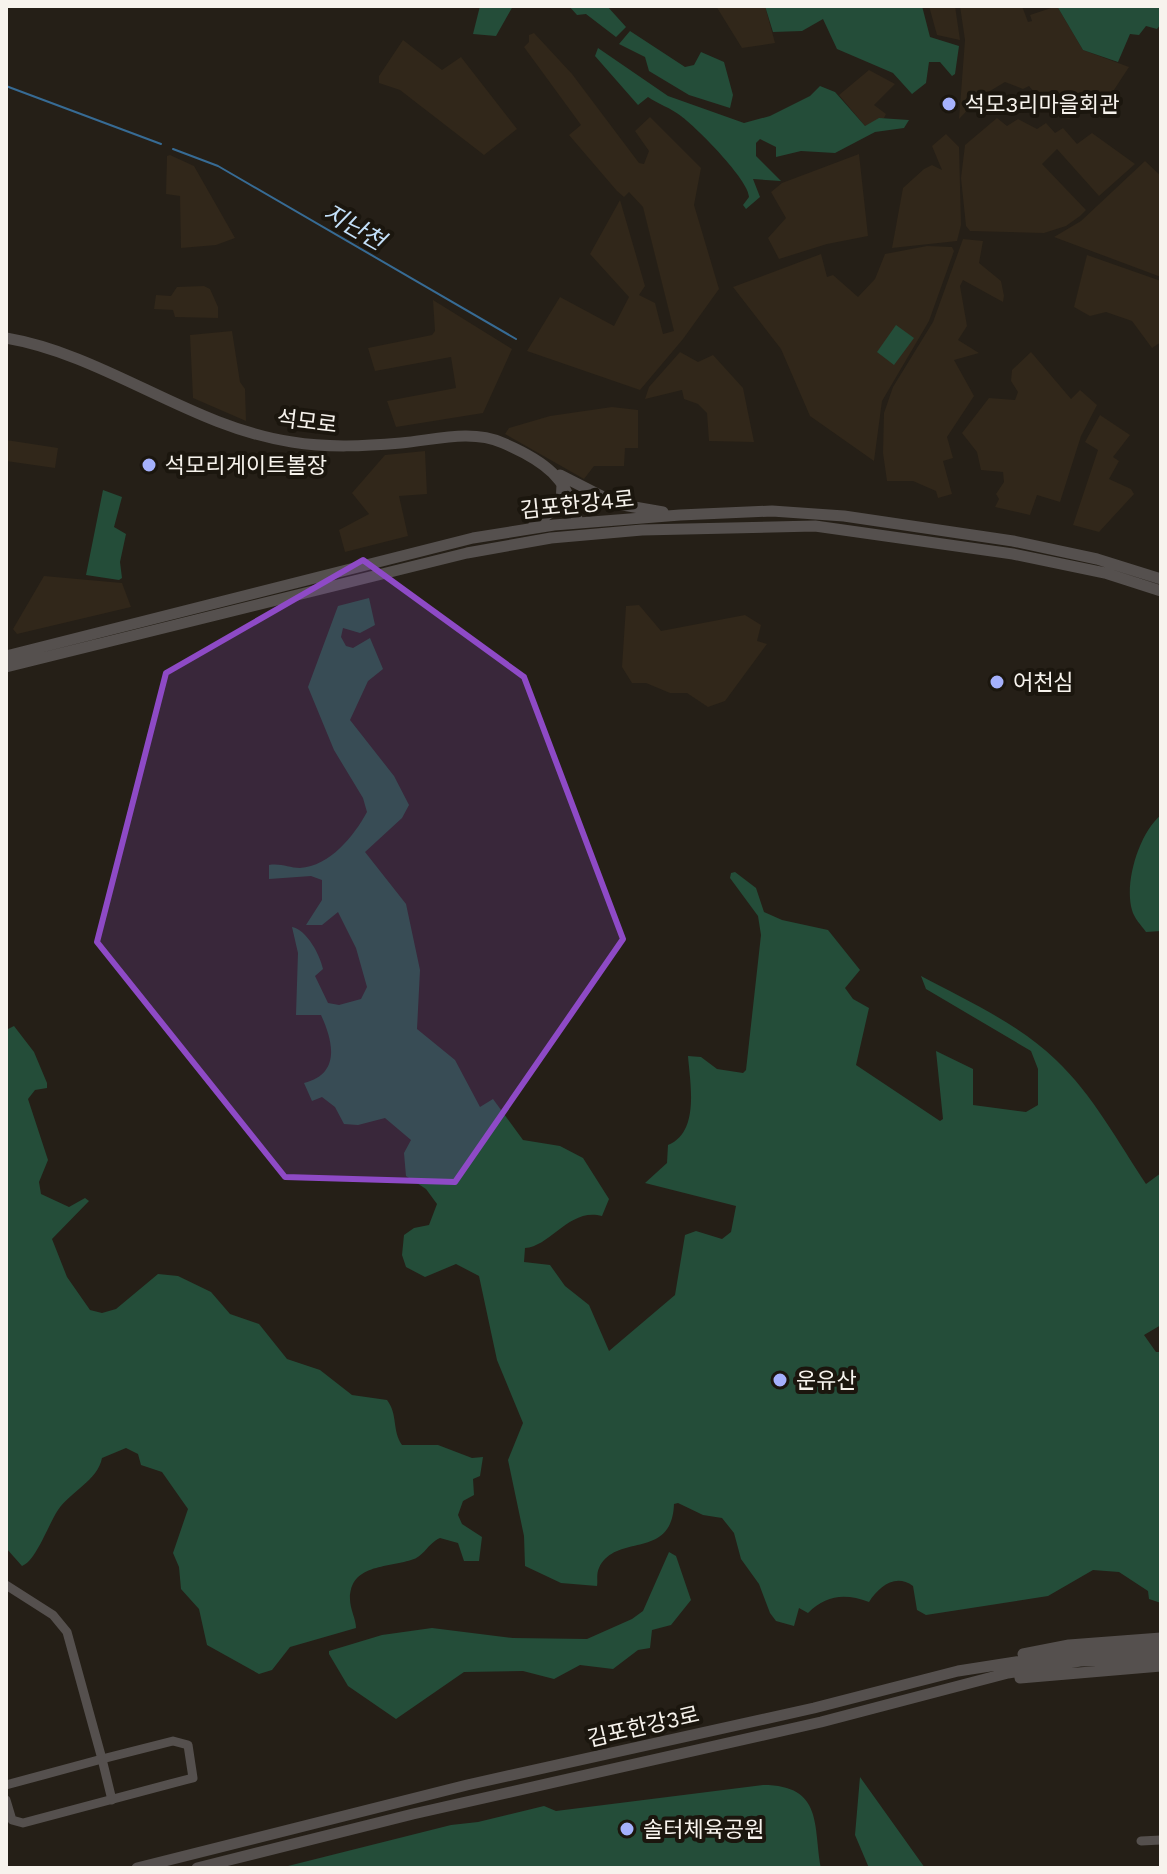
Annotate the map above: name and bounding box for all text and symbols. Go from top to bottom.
place label: 석모3리마을회관 [965,92,1120,117]
marker: 석모3리마을회관 [940,95,958,113]
water label: 지난천 [318,198,392,257]
street label: 석모로 [275,405,339,438]
place label: 석모리게이트볼장 [165,453,327,478]
marker: 석모리게이트볼장 [140,456,158,474]
street label: 김포한강4로 [519,486,635,523]
place label: 어천심 [1013,670,1074,695]
marker: 어천심 [988,673,1006,691]
place label: 운유산 [796,1368,857,1393]
marker: 운유산 [771,1371,789,1389]
street label: 김포한강3로 [585,1701,701,1751]
place label: 솔터체육공원 [643,1817,764,1842]
marker: 솔터체육공원 [618,1820,636,1838]

